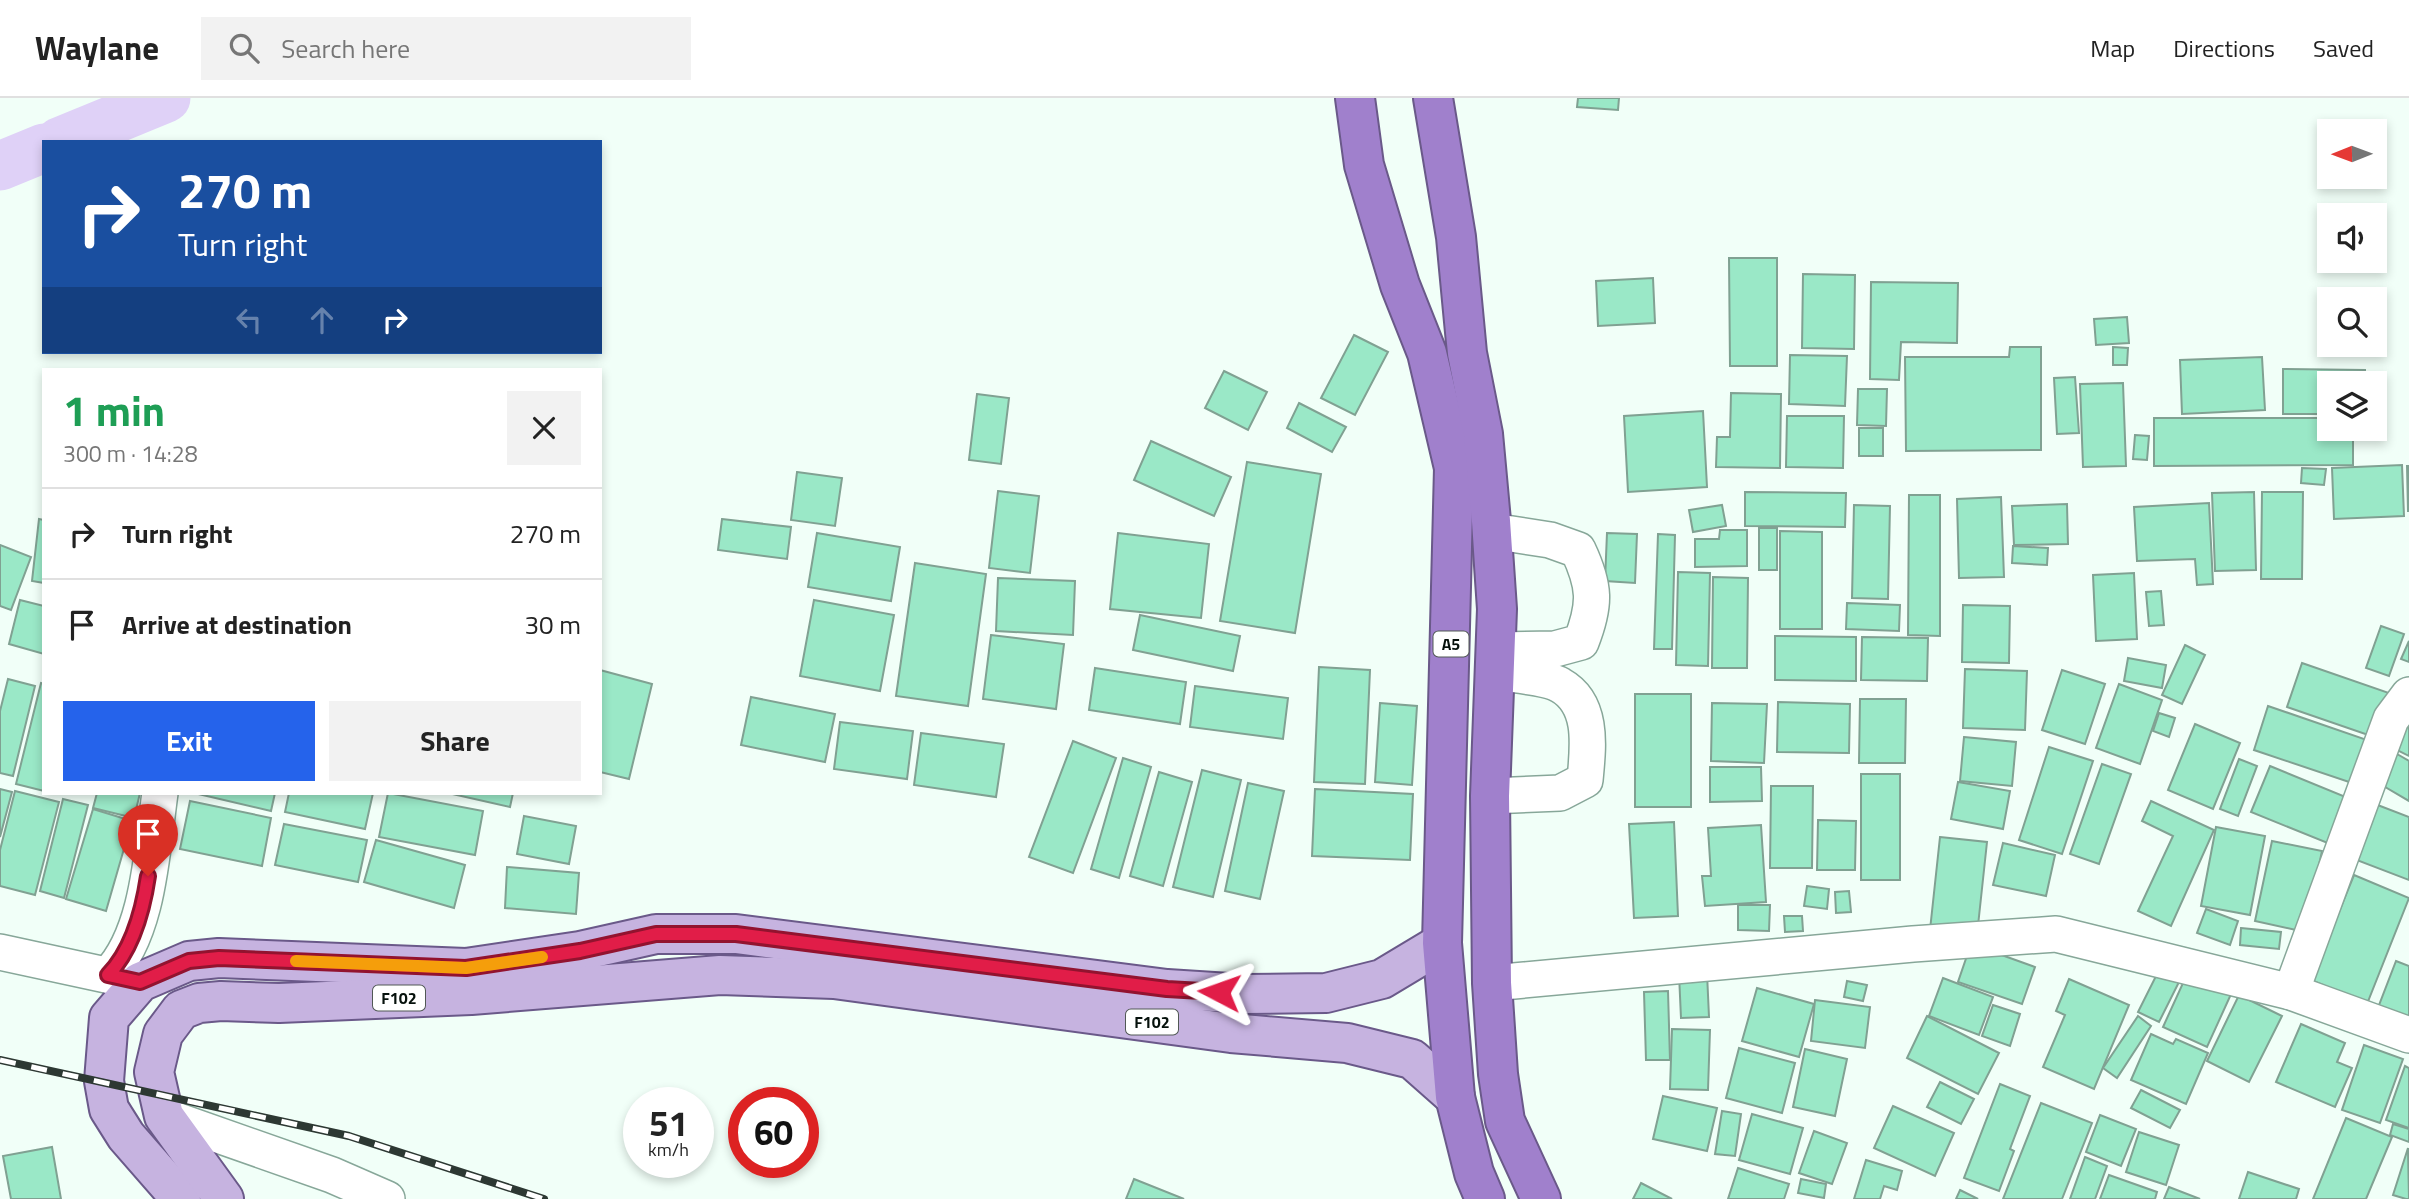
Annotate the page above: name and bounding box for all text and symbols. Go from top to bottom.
search box [201,17,691,80]
text: Waylane [35,23,159,73]
icon: search [225,29,263,67]
text: Search here [281,29,410,68]
text: Map [2090,30,2135,66]
text: Directions [2173,30,2275,66]
text: Saved [2313,30,2374,66]
north arrow [2317,119,2387,189]
map controls [2317,119,2387,441]
text: 270 m [178,152,312,227]
icon: right [63,168,154,259]
button: sound [2317,203,2387,273]
text: Turn right [178,220,307,268]
button: search [2317,287,2387,357]
icon: left [230,301,268,339]
icon: ahead [303,301,341,339]
icon: right [376,301,414,339]
button: layers [2317,371,2387,441]
text: 1 min [63,378,165,442]
button: close [507,391,581,465]
text: 300 m · 14:28 [63,436,198,471]
text: Turn right [122,514,233,553]
text: 270 m [510,514,581,553]
icon: right [63,515,101,553]
text: Arrive at destination [122,605,352,644]
text: 30 m [524,605,581,644]
icon: arrive [63,606,101,644]
road number: A5 [1434,632,1468,656]
button: Exit [63,701,315,781]
button: Share [329,701,581,781]
pin [118,804,178,876]
icon: arrive [129,815,167,853]
position arrow [1182,955,1256,1029]
road number: F102 [373,986,425,1010]
road number: F102 [1126,1010,1178,1034]
speed limit sign: 60 [728,1087,819,1178]
text: 51 [649,1096,688,1150]
text: km/h [648,1136,689,1163]

